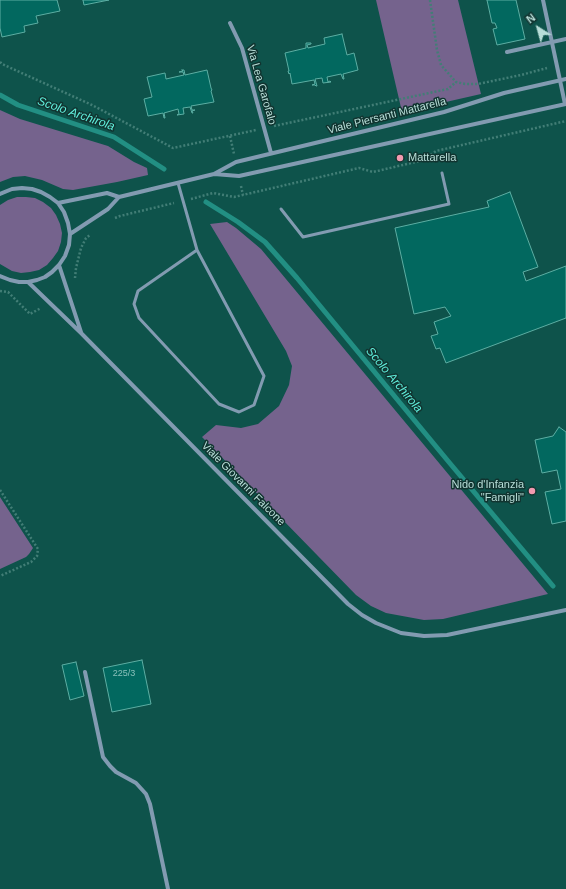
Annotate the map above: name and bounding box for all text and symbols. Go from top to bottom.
north arrow [518,8,558,48]
text: N [524,11,538,26]
street label: Via Lea Garofalo [243,44,279,126]
water label: Scolo Archirola [36,94,116,134]
street label: Viale Piersanti Mattarella [326,95,448,137]
place label: Mattarella [408,151,456,165]
marker: Mattarella [395,153,405,163]
water label: Scolo Archirola [363,344,425,416]
street label: Viale Giovanni Falcone [198,439,288,529]
place label: Nido d'Infanzia "Famigli" [452,478,524,504]
marker: Nido d'Infanzia "Famigli" [527,486,537,496]
house number: 225/3 [113,669,135,679]

